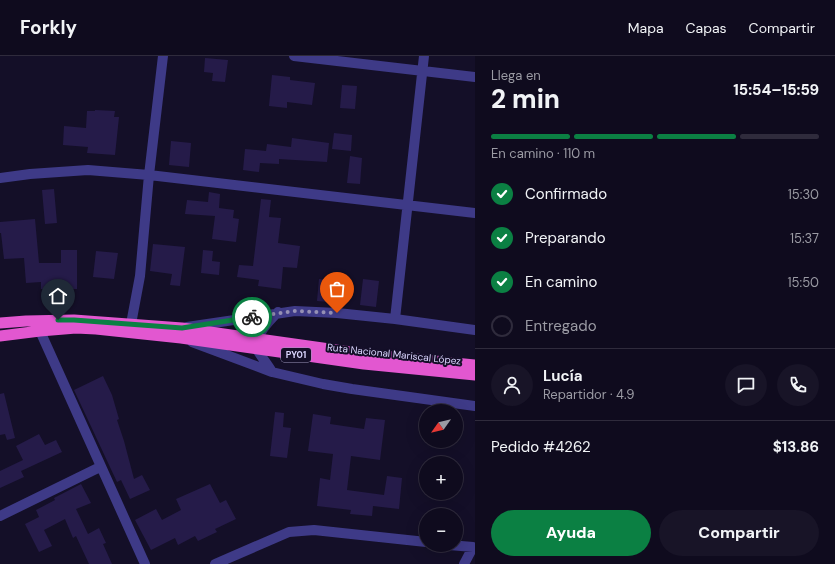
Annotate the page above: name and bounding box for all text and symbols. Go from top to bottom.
text: Forkly [20,15,77,40]
text: Mapa [628,19,664,37]
text: Capas [686,19,727,37]
text: Compartir [749,19,815,37]
text: Llega en [491,67,541,84]
text: 15:54–15:59 [733,80,819,100]
text: 2 min [491,82,560,116]
text: En camino · 110 m [491,145,595,162]
icon: check [491,183,513,205]
text: Confirmado [525,184,607,204]
text: 15:30 [788,186,819,203]
icon: check [491,227,513,249]
text: Preparando [525,228,606,248]
text: 15:37 [790,230,819,247]
icon: check [491,271,513,293]
pin [320,272,354,313]
text: En camino [525,272,597,292]
text: 15:50 [788,274,819,291]
icon: bag [326,278,348,300]
pin [41,279,75,320]
icon: home [47,285,69,307]
courier [232,297,272,337]
icon: bike [241,306,263,328]
text: Entregado [525,316,597,336]
street label: Ruta Nacional Mariscal López [326,340,462,368]
road number: PY01 [281,348,311,362]
button: person [491,364,533,406]
button: chat [725,364,767,406]
button: phone [777,364,819,406]
text: Lucía [543,366,583,386]
text: Repartidor · 4.9 [543,386,634,403]
north arrow [419,404,463,448]
map controls [419,404,463,552]
text: Pedido #4262 [491,437,591,457]
text: $13.86 [773,437,819,457]
button: + [419,456,463,500]
button: − [419,508,463,552]
button: Ayuda [491,510,651,556]
button: Compartir [659,510,819,556]

